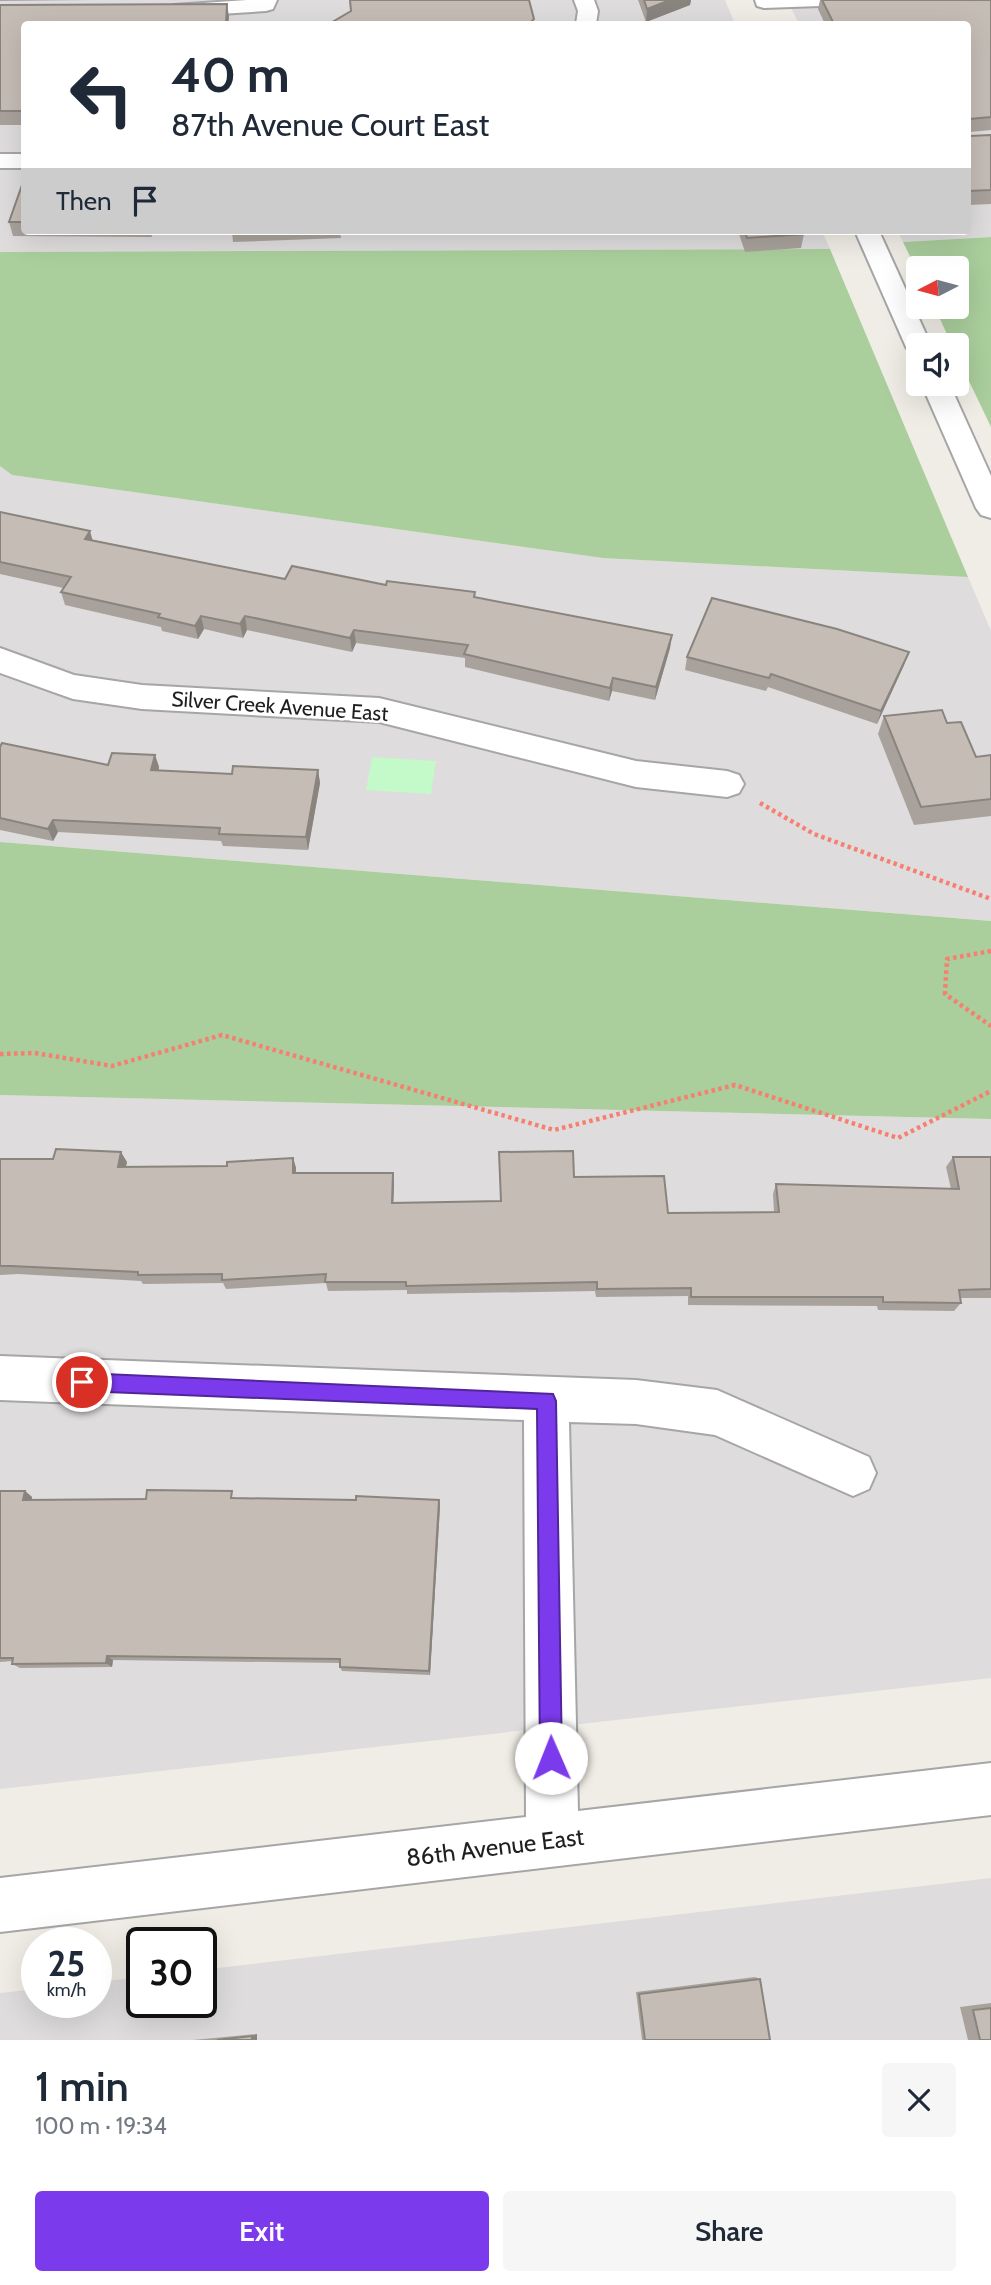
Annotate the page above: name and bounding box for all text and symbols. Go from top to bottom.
text: 40 m [171,45,290,104]
icon: left [56,49,147,140]
text: 87th Avenue Court East [171,105,489,144]
icon: arrive [126,182,164,220]
text: Then [56,185,112,217]
north arrow [906,256,970,318]
map controls [906,256,969,396]
button: sound [906,333,969,396]
street label: Silver Creek Avenue East [171,686,389,726]
pin [52,1352,112,1412]
icon: arrive [63,1363,101,1401]
position arrow [514,1721,588,1795]
street label: 86th Avenue East [404,1822,586,1872]
speed limit sign: 30 [126,1927,217,2018]
text: 25 [48,1942,85,1985]
text: km/h [47,1979,86,2001]
text: 1 min [35,2060,129,2112]
button: close [882,2063,956,2137]
text: 100 m · 19:34 [35,2112,167,2140]
button: Exit [35,2191,489,2271]
button: Share [503,2191,956,2271]

